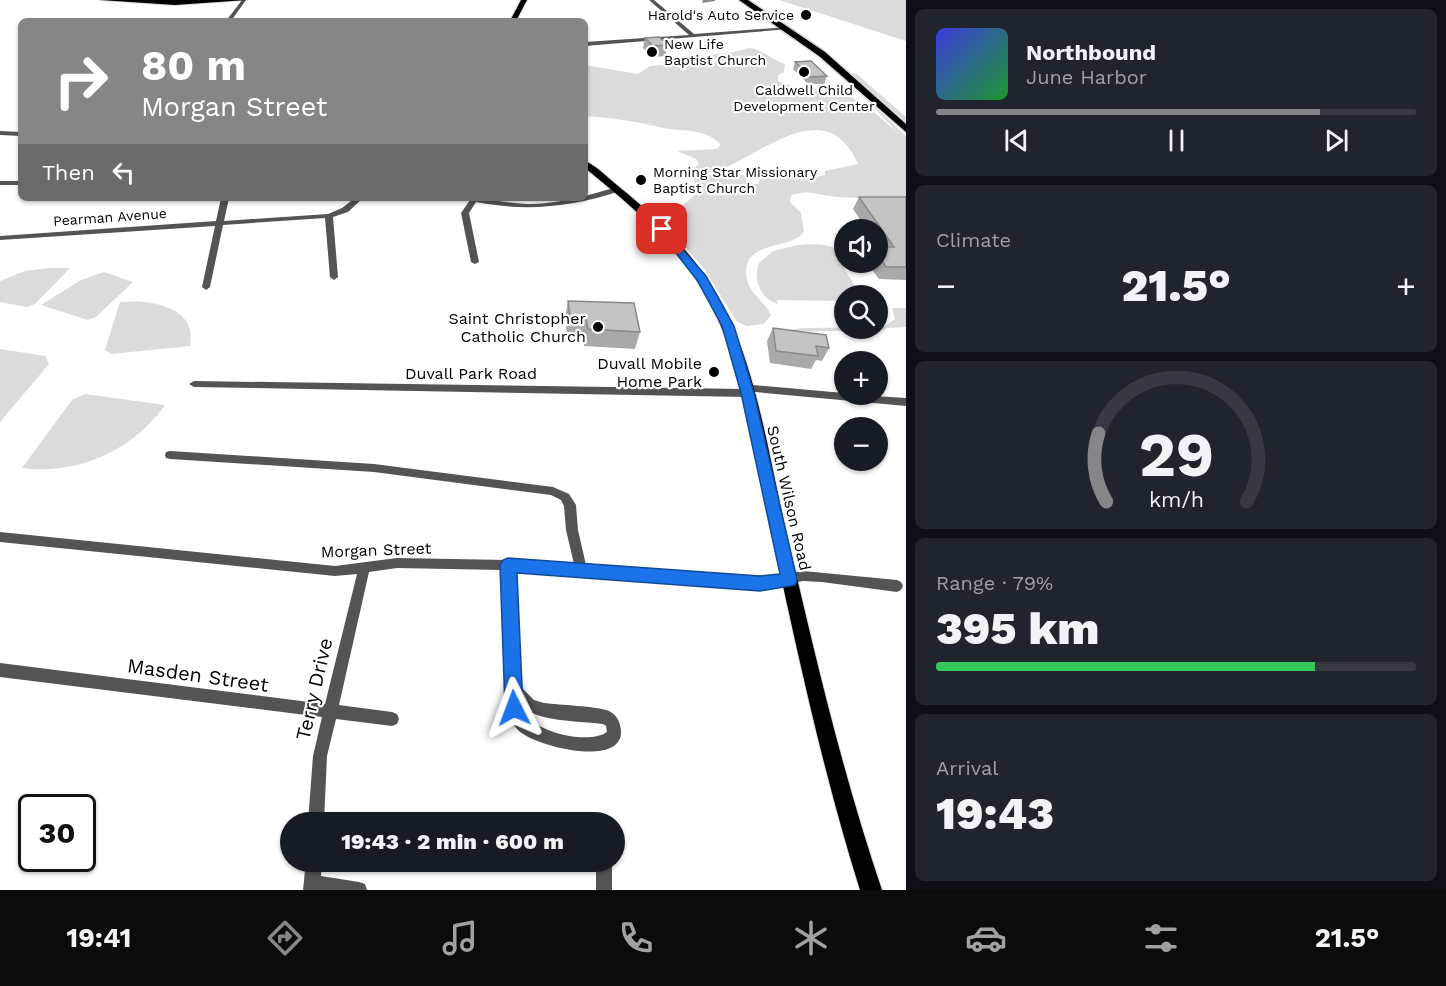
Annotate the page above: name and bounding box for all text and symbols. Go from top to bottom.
place label: Harold's Auto Service [648,7,794,23]
marker: Harold's Auto Service [799,8,813,22]
place label: New Life Baptist Church [664,36,766,68]
text: Northbound [1026,40,1156,65]
text: 80 m [141,41,246,90]
icon: right [42,42,120,120]
marker: New Life Baptist Church [645,45,659,59]
marker: Caldwell Child Development Center [797,65,811,79]
text: June Harbor [1026,65,1147,89]
place label: Caldwell Child Development Center [733,82,875,114]
text: Morgan Street [141,91,327,123]
icon: previous [1000,124,1033,157]
icon: pause [1160,124,1193,157]
icon: next [1320,124,1353,157]
icon: left [107,156,140,189]
text: Then [42,160,95,185]
place label: Morning Star Missionary Baptist Church [653,164,818,196]
marker: Morning Star Missionary Baptist Church [634,173,648,187]
pin [636,203,687,254]
street label: Pearman Avenue [53,205,167,229]
icon: arrive [645,212,678,245]
map controls [834,219,888,471]
button: sound [834,219,888,273]
text: Climate [936,228,1011,252]
text: 21.5° [1121,259,1231,312]
text: − [936,266,956,305]
text: + [1396,266,1416,305]
button: search [834,285,888,339]
place label: Saint Christopher Catholic Church [449,309,586,346]
marker: Saint Christopher Catholic Church [591,320,605,334]
button: + [834,351,888,405]
place label: Duvall Mobile Home Park [597,354,702,391]
street label: Duvall Park Road [405,364,537,383]
marker: Duvall Mobile Home Park [707,365,721,379]
button: − [834,417,888,471]
text: 29 [1138,418,1214,491]
street label: South Wilson Road [763,424,815,572]
text: km/h [1148,487,1204,512]
street label: Morgan Street [321,539,432,561]
text: Range · 79% [936,571,1053,595]
text: 395 km [936,602,1099,655]
street label: Terry Drive [291,636,337,742]
street label: Masden Street [126,653,271,697]
position arrow [482,676,546,740]
text: Arrival [936,756,998,780]
text: 19:43 [936,787,1054,840]
speed limit sign: 30 [18,794,96,872]
text: 19:43 · 2 min · 600 m [341,829,564,854]
icon: directions [264,917,306,959]
icon: music [439,917,481,959]
icon: phone [615,917,657,959]
icon: climate [790,917,832,959]
icon: car [965,917,1007,959]
icon: filters [1140,917,1182,959]
text: 19:41 [67,922,131,954]
text: 21.5° [1315,922,1379,954]

